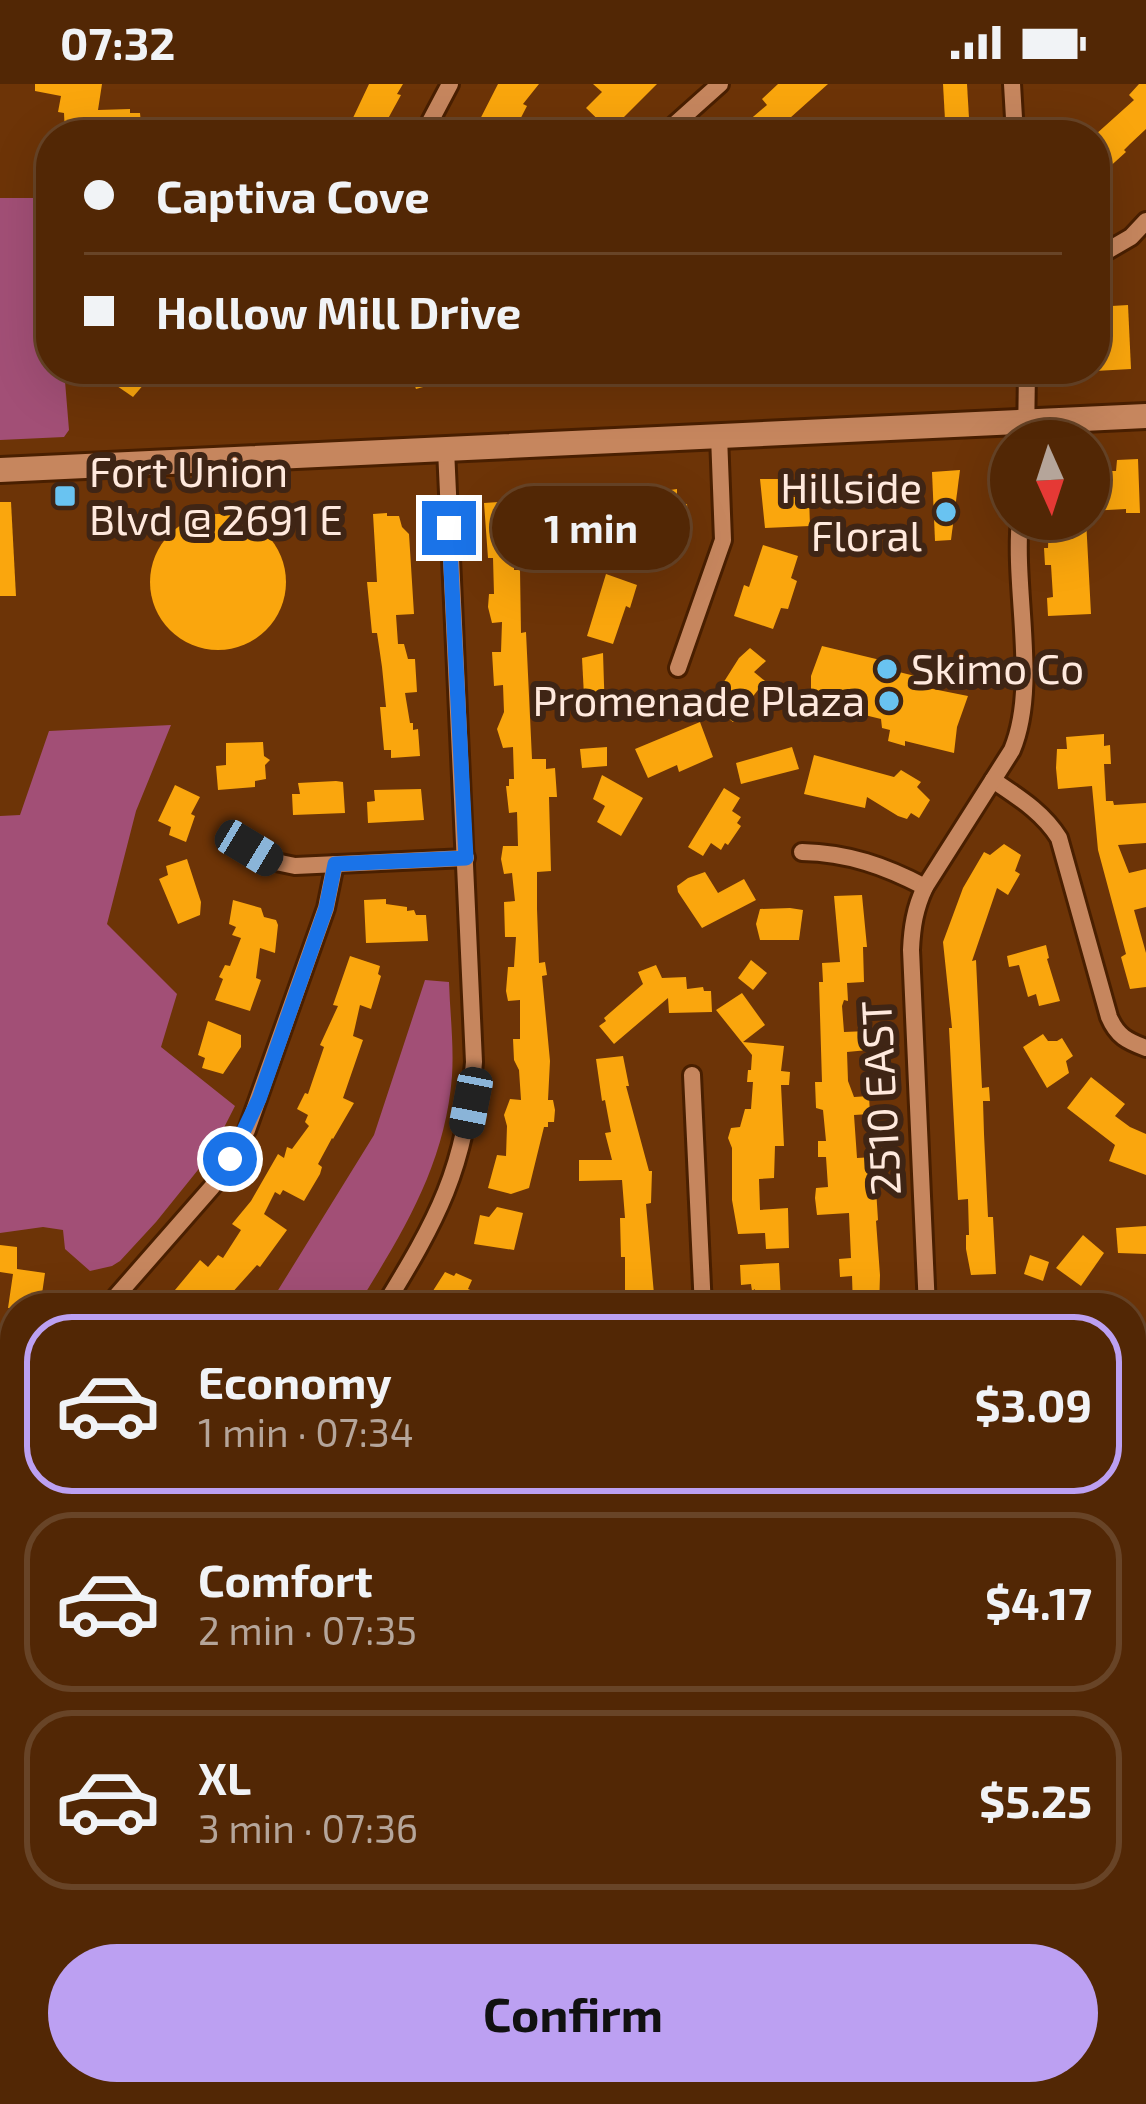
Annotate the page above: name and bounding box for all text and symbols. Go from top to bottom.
text: 07:32 [60,15,175,69]
text: Captiva Cove [156,168,430,222]
text: Hollow Mill Drive [156,284,521,338]
north arrow [990,420,1110,540]
map controls [990,420,1110,540]
place label: Fort Union Blvd @ 2691 E [89,445,343,543]
place label: Hillside Floral [780,461,923,559]
marker: Fort Union Blvd @ 2691 E [52,483,78,509]
callout: 1 min [491,486,689,570]
marker: Hillside Floral [933,499,959,525]
route end [422,501,476,555]
text: 1 min [544,504,638,551]
place label: Skimo Co [911,642,1084,692]
marker: Skimo Co [874,656,900,682]
place label: Promenade Plaza [532,674,865,724]
marker: Promenade Plaza [876,688,902,714]
car [209,814,289,882]
street label: 2510 EAST [849,999,909,1197]
car [446,1064,496,1142]
route start [203,1132,257,1186]
icon: car [54,1350,162,1458]
text: Economy [198,1354,392,1408]
text: $3.09 [974,1377,1092,1431]
text: 1 min · 07:34 [198,1408,414,1455]
icon: car [54,1548,162,1656]
text: Comfort [198,1552,373,1606]
text: $4.17 [985,1575,1092,1629]
text: 2 min · 07:35 [198,1606,417,1653]
icon: car [54,1746,162,1854]
text: XL [198,1750,251,1804]
text: $5.25 [979,1773,1092,1827]
text: 3 min · 07:36 [198,1804,418,1851]
button: Confirm [48,1944,1098,2082]

